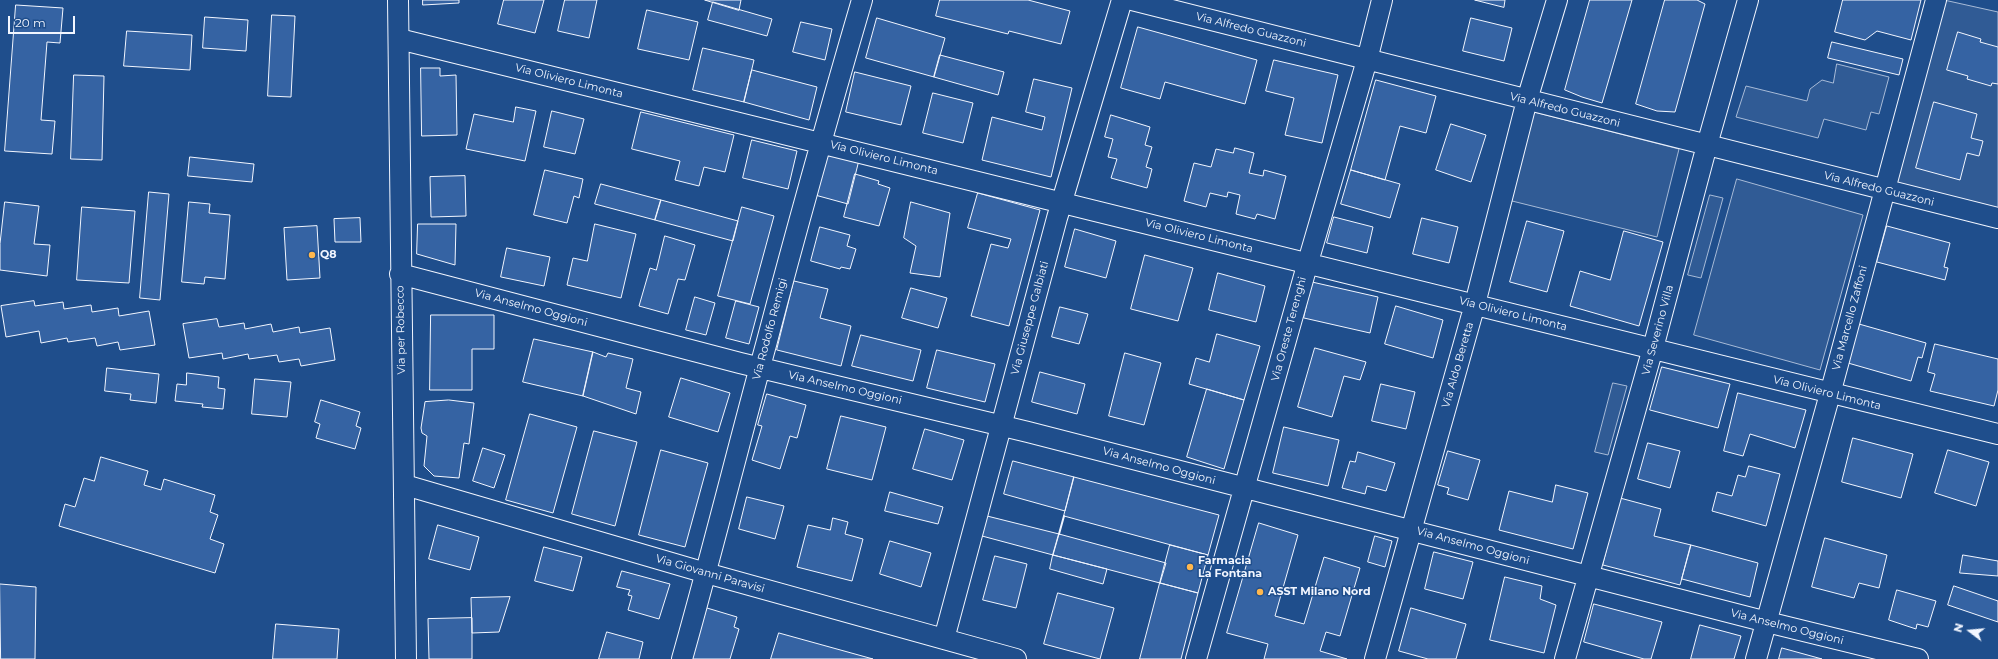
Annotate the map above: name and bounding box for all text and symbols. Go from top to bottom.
scale bar [10,8,77,34]
street label: Via Alfredo Guazzoni [1194,10,1308,50]
text: 20 m [15,15,46,30]
street label: Via Oliviero Limonta [514,61,624,101]
street label: Via Alfredo Guazzoni [1508,90,1622,130]
street label: Via Oliviero Limonta [829,138,939,178]
street label: Via Alfredo Guazzoni [1822,169,1936,209]
street label: Via Oliviero Limonta [1144,216,1254,256]
place label: Q8 [320,248,337,262]
marker: Q8 [307,250,317,260]
street label: Via Giuseppe Galbiati [1008,260,1052,376]
street label: Via Marcello Zaffoni [1830,264,1870,372]
street label: Via Oreste Terenghi [1269,275,1309,383]
street label: Via Rodolfo Remigi [750,277,790,381]
street label: Via Severino Villa [1640,283,1676,377]
street label: Via per Robecco [394,285,408,375]
street label: Via Anselmo Oggioni [473,287,589,329]
street label: Via Oliviero Limonta [1458,294,1568,334]
street label: Via Aldo Beretta [1439,321,1477,409]
street label: Via Anselmo Oggioni [787,369,903,407]
street label: Via Oliviero Limonta [1772,373,1882,413]
street label: Via Anselmo Oggioni [1101,445,1217,487]
street label: Via Anselmo Oggioni [1415,525,1531,567]
street label: Via Giovanni Paravisi [654,552,766,596]
place label: Farmacia La Fontana [1198,554,1262,580]
marker: Farmacia La Fontana [1185,562,1195,572]
place label: ASST Milano Nord [1268,585,1370,599]
marker: ASST Milano Nord [1255,587,1265,597]
street label: Via Anselmo Oggioni [1729,607,1845,647]
north arrow [1950,611,1990,651]
text: N [1951,621,1966,634]

